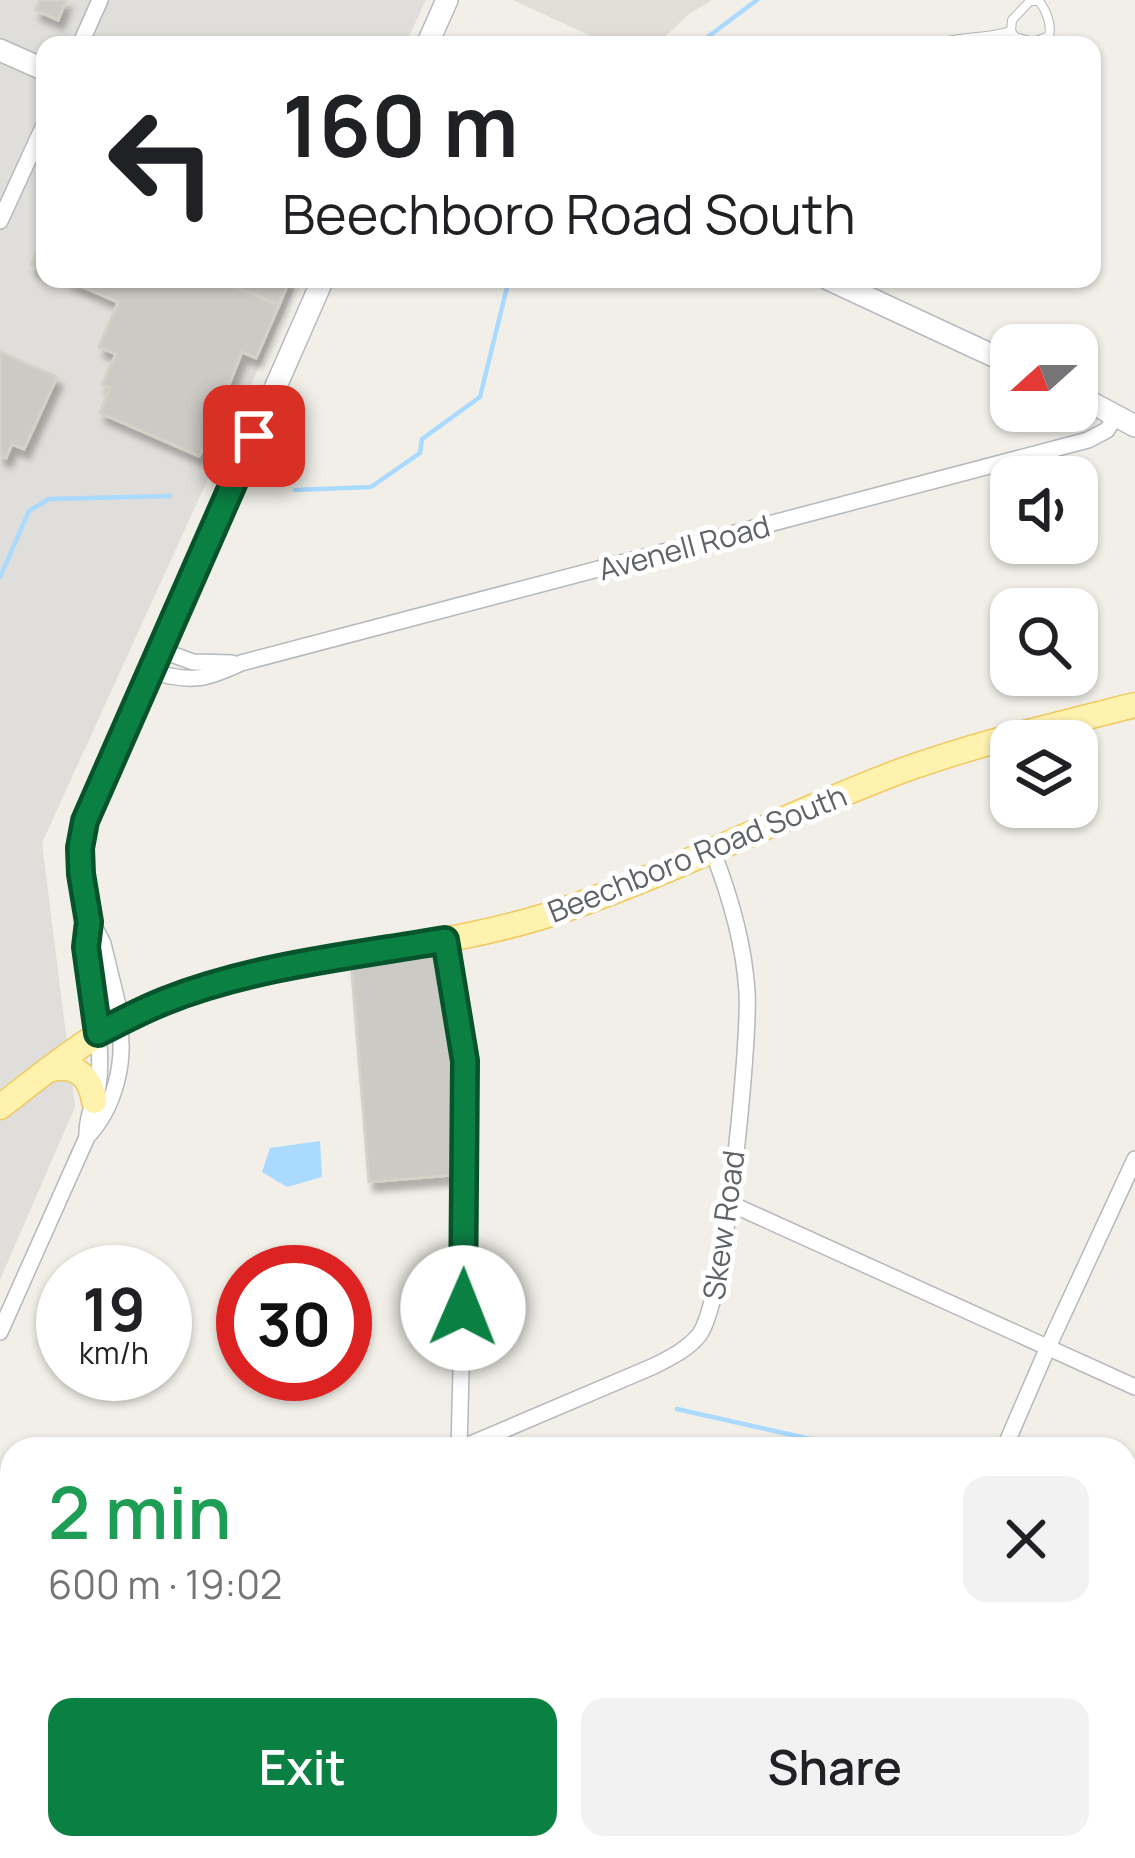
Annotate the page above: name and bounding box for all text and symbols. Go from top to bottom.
text: 160 m [282,67,519,182]
icon: left [84,84,240,240]
text: Beechboro Road South [282,176,856,250]
north arrow [990,324,1098,432]
map controls [990,324,1098,828]
pin [203,385,305,487]
icon: arrive [221,403,287,469]
button: sound [990,456,1098,564]
street label: Avenell Road [594,504,774,590]
button: search [990,588,1098,696]
button: layers [990,720,1098,828]
street label: Beechboro Road South [542,774,852,932]
street label: Skew Road [692,1148,754,1302]
speed limit sign: 30 [216,1245,372,1401]
position arrow [400,1245,526,1371]
text: 19 [82,1267,146,1349]
text: km/h [79,1332,149,1373]
text: 2 min [48,1462,232,1561]
button: close [963,1476,1089,1602]
text: 600 m · 19:02 [48,1557,282,1611]
button: Exit [48,1698,557,1836]
button: Share [581,1698,1089,1836]

